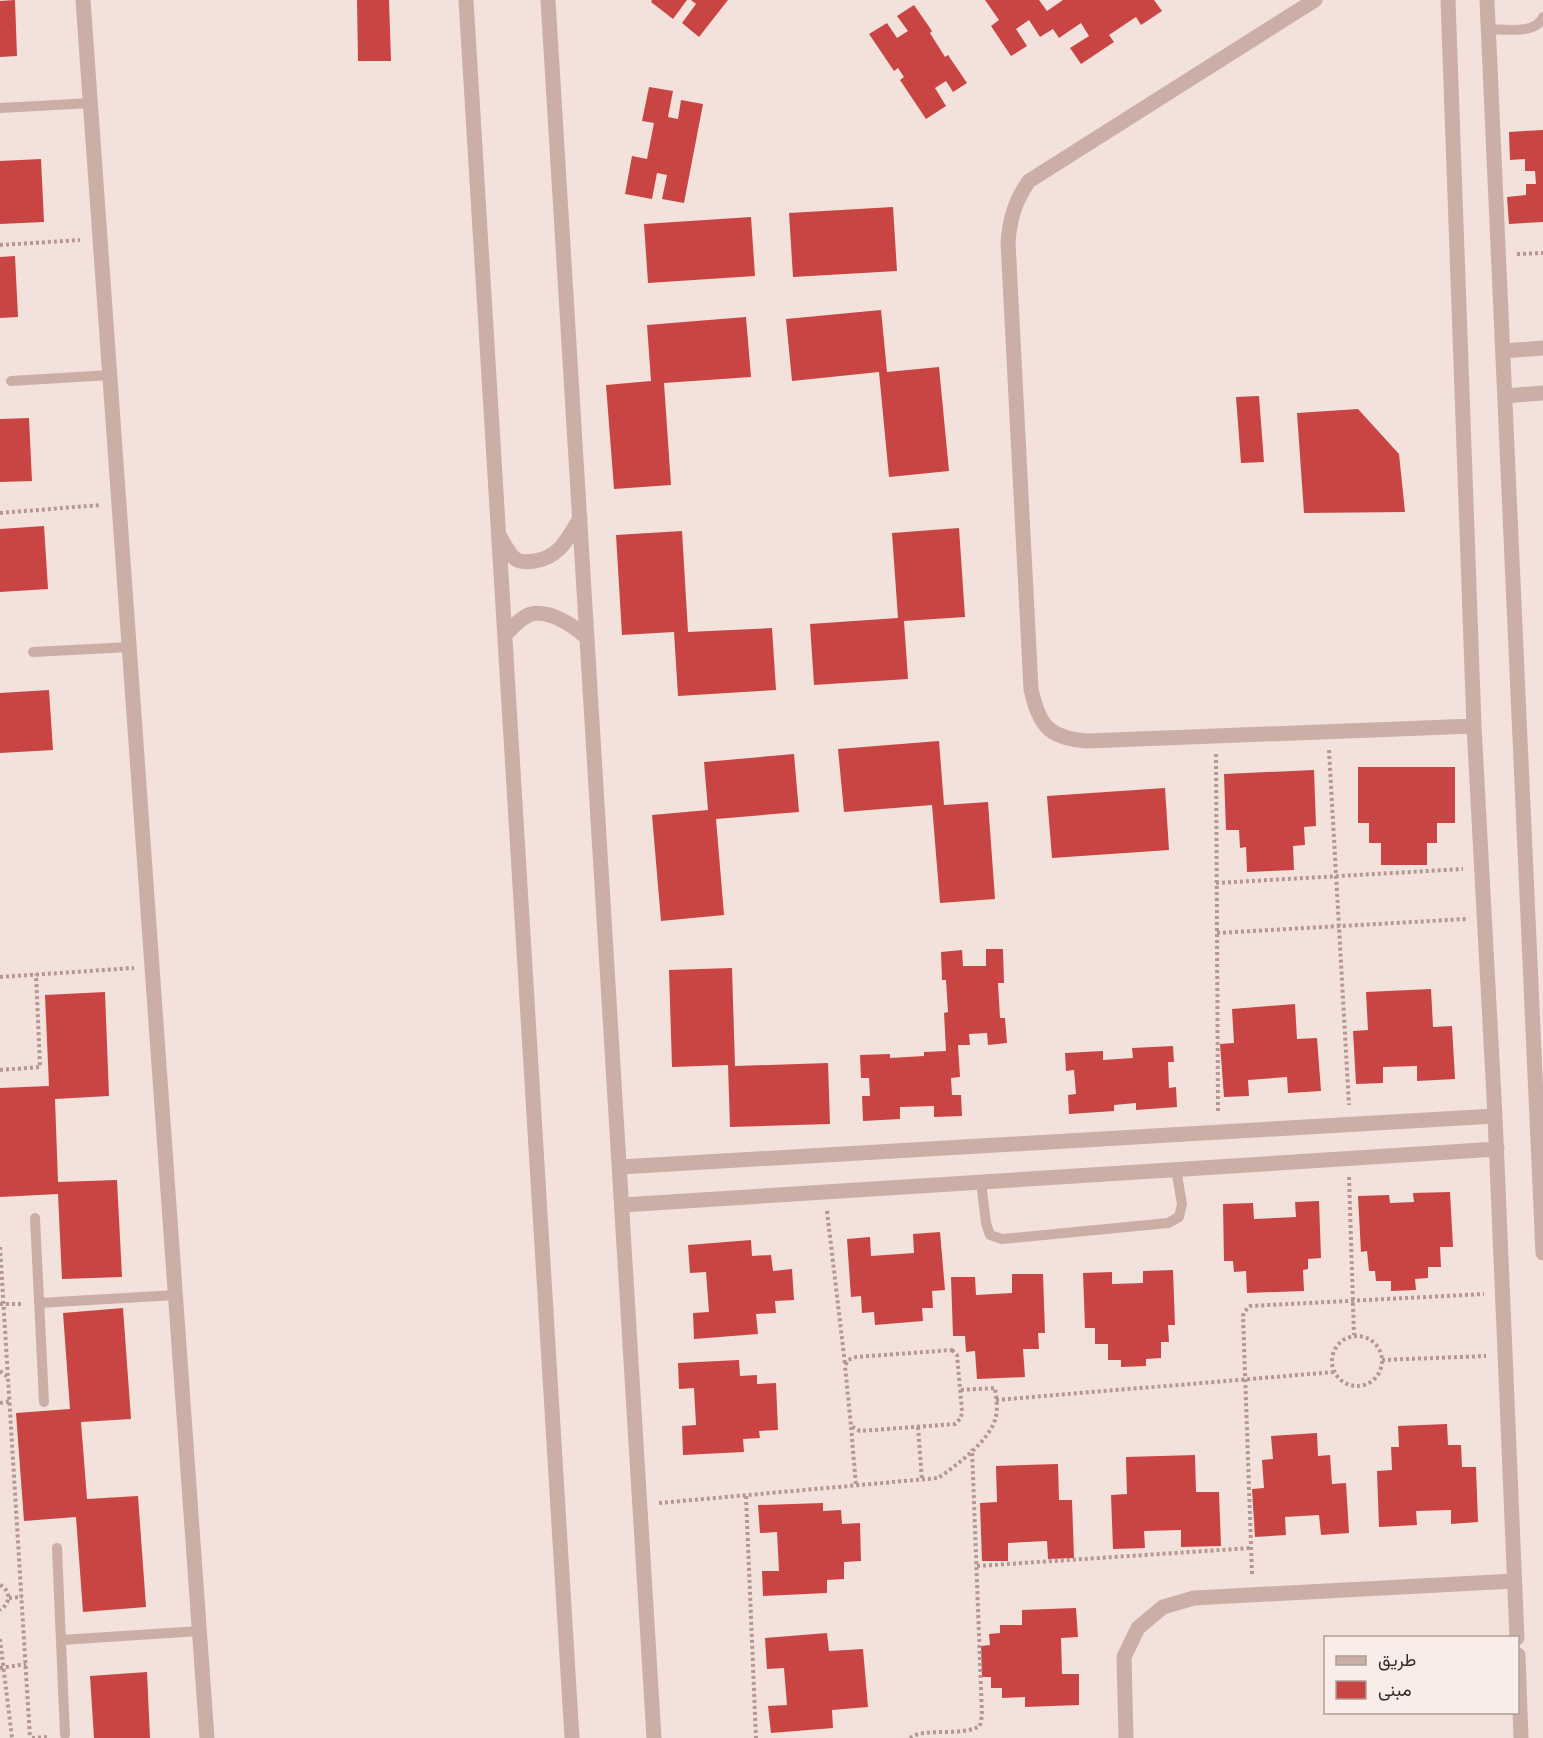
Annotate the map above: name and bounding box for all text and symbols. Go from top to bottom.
legend [1324,1636,1519,1714]
text: طريق [1378,1649,1416,1671]
text: مبنى [1378,1679,1412,1701]

